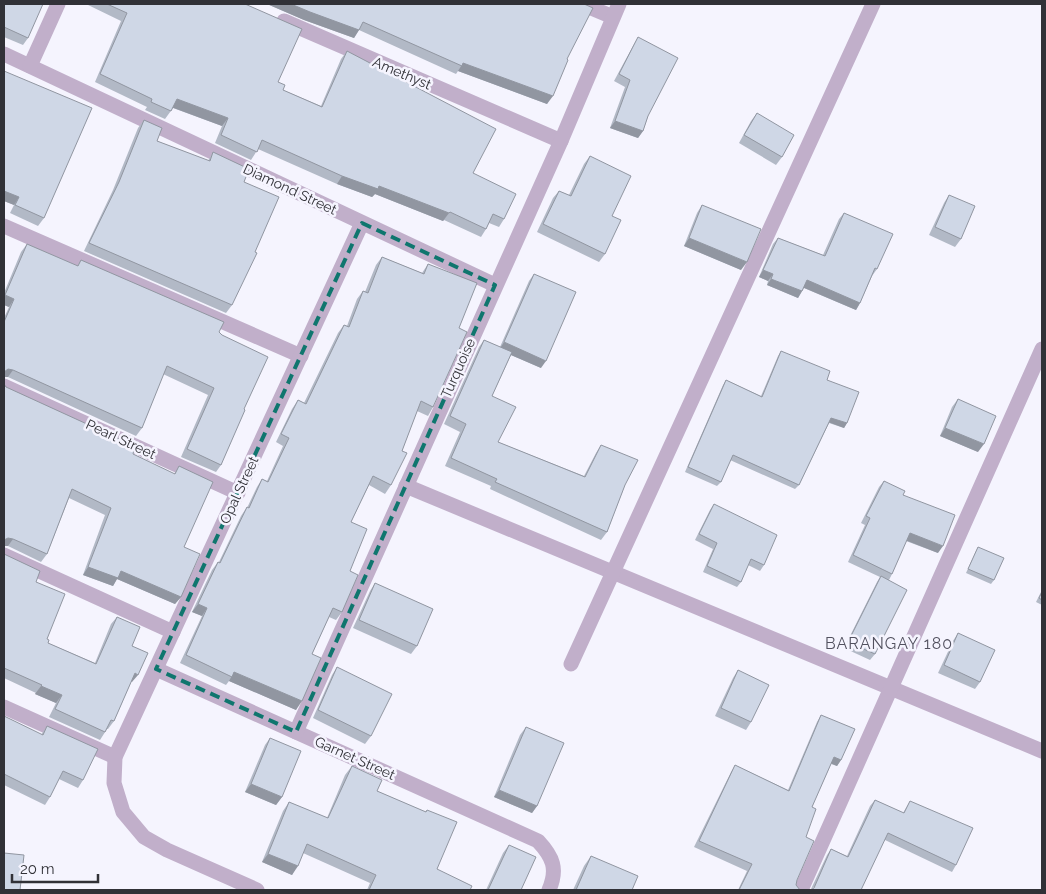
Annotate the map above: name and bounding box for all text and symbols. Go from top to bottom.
street label: Amethyst [370,54,434,93]
street label: Diamond Street [241,160,339,218]
street label: Turquoise [438,336,478,400]
street label: Pearl Street [84,416,159,462]
street label: Opal Street [216,453,262,526]
district label: BARANGAY 180 [825,634,953,653]
street label: Garnet Street [312,733,398,783]
scale bar [12,852,99,884]
text: 20 m [20,860,55,878]

